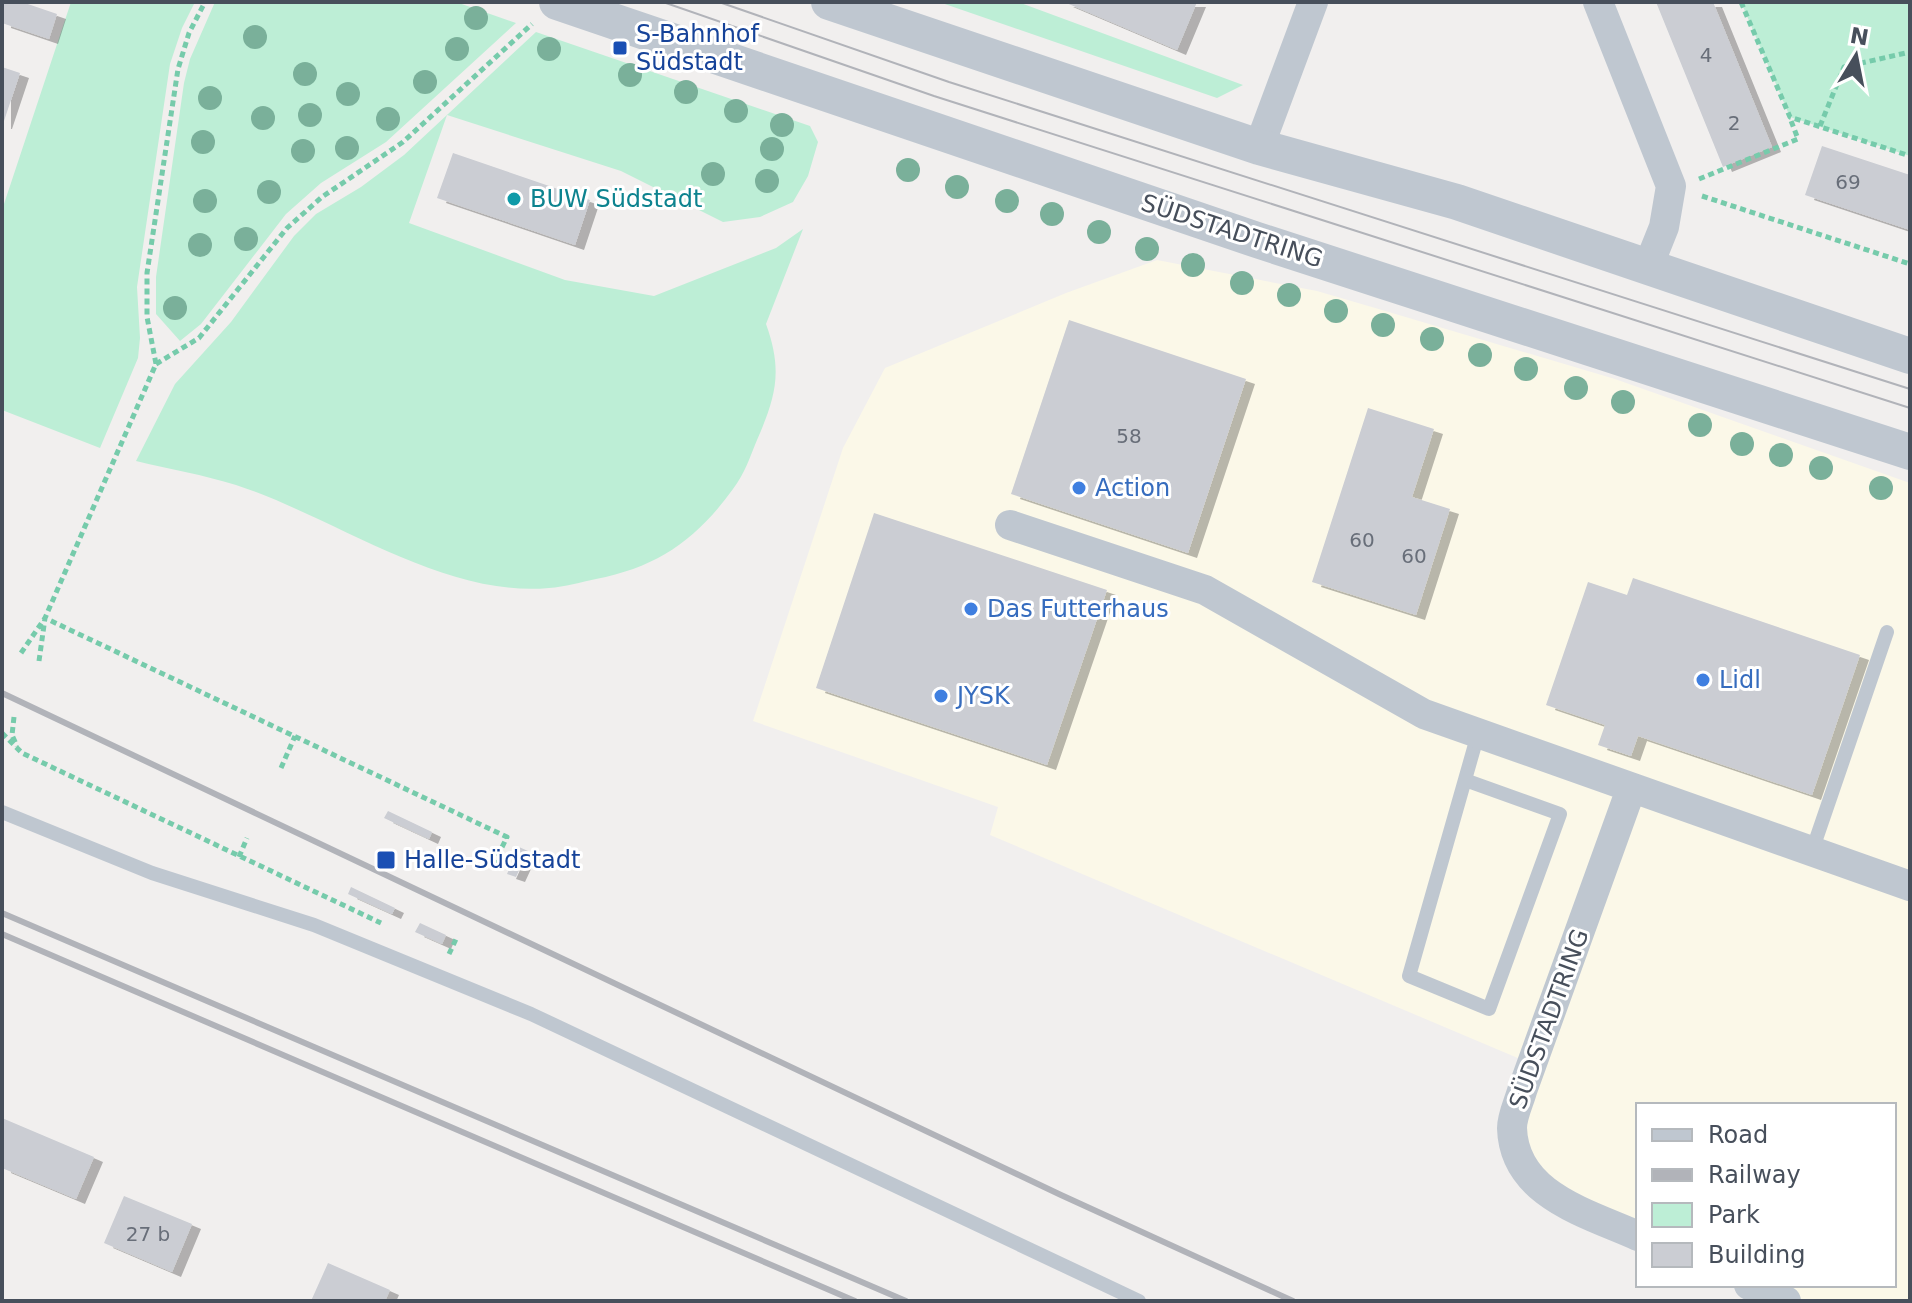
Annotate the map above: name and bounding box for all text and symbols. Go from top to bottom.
north arrow [1816,16,1896,96]
place label: S-Bahnhof Südstadt [636,20,760,76]
text: N [1848,23,1871,51]
marker: S-Bahnhof Südstadt [611,39,629,57]
house number: 4 [1700,43,1712,67]
house number: 2 [1728,111,1740,135]
house number: 69 [1835,170,1861,194]
place label: BUW Südstadt [530,185,702,213]
street label: SÜDSTADTRING [1138,188,1327,274]
marker: BUW Südstadt [505,190,523,208]
house number: 58 [1116,424,1142,448]
place label: Action [1095,474,1170,502]
marker: Action [1070,479,1088,497]
house number: 60 [1349,528,1375,552]
house number: 60 [1401,544,1427,568]
place label: Das Futterhaus [987,595,1169,623]
marker: Das Futterhaus [962,600,980,618]
place label: Lidl [1719,666,1761,694]
marker: Lidl [1694,671,1712,689]
place label: JYSK [955,682,1011,710]
marker: JYSK [932,687,950,705]
place label: Halle-Südstadt [404,846,580,874]
marker: Halle-Südstadt [375,849,397,871]
street label: SÜDSTADTRING [1503,925,1595,1113]
legend [1636,1103,1896,1287]
text: Road [1708,1121,1768,1149]
text: Railway [1708,1161,1801,1189]
text: Park [1708,1201,1760,1229]
house number: 27 b [126,1222,170,1246]
text: Building [1708,1241,1805,1269]

